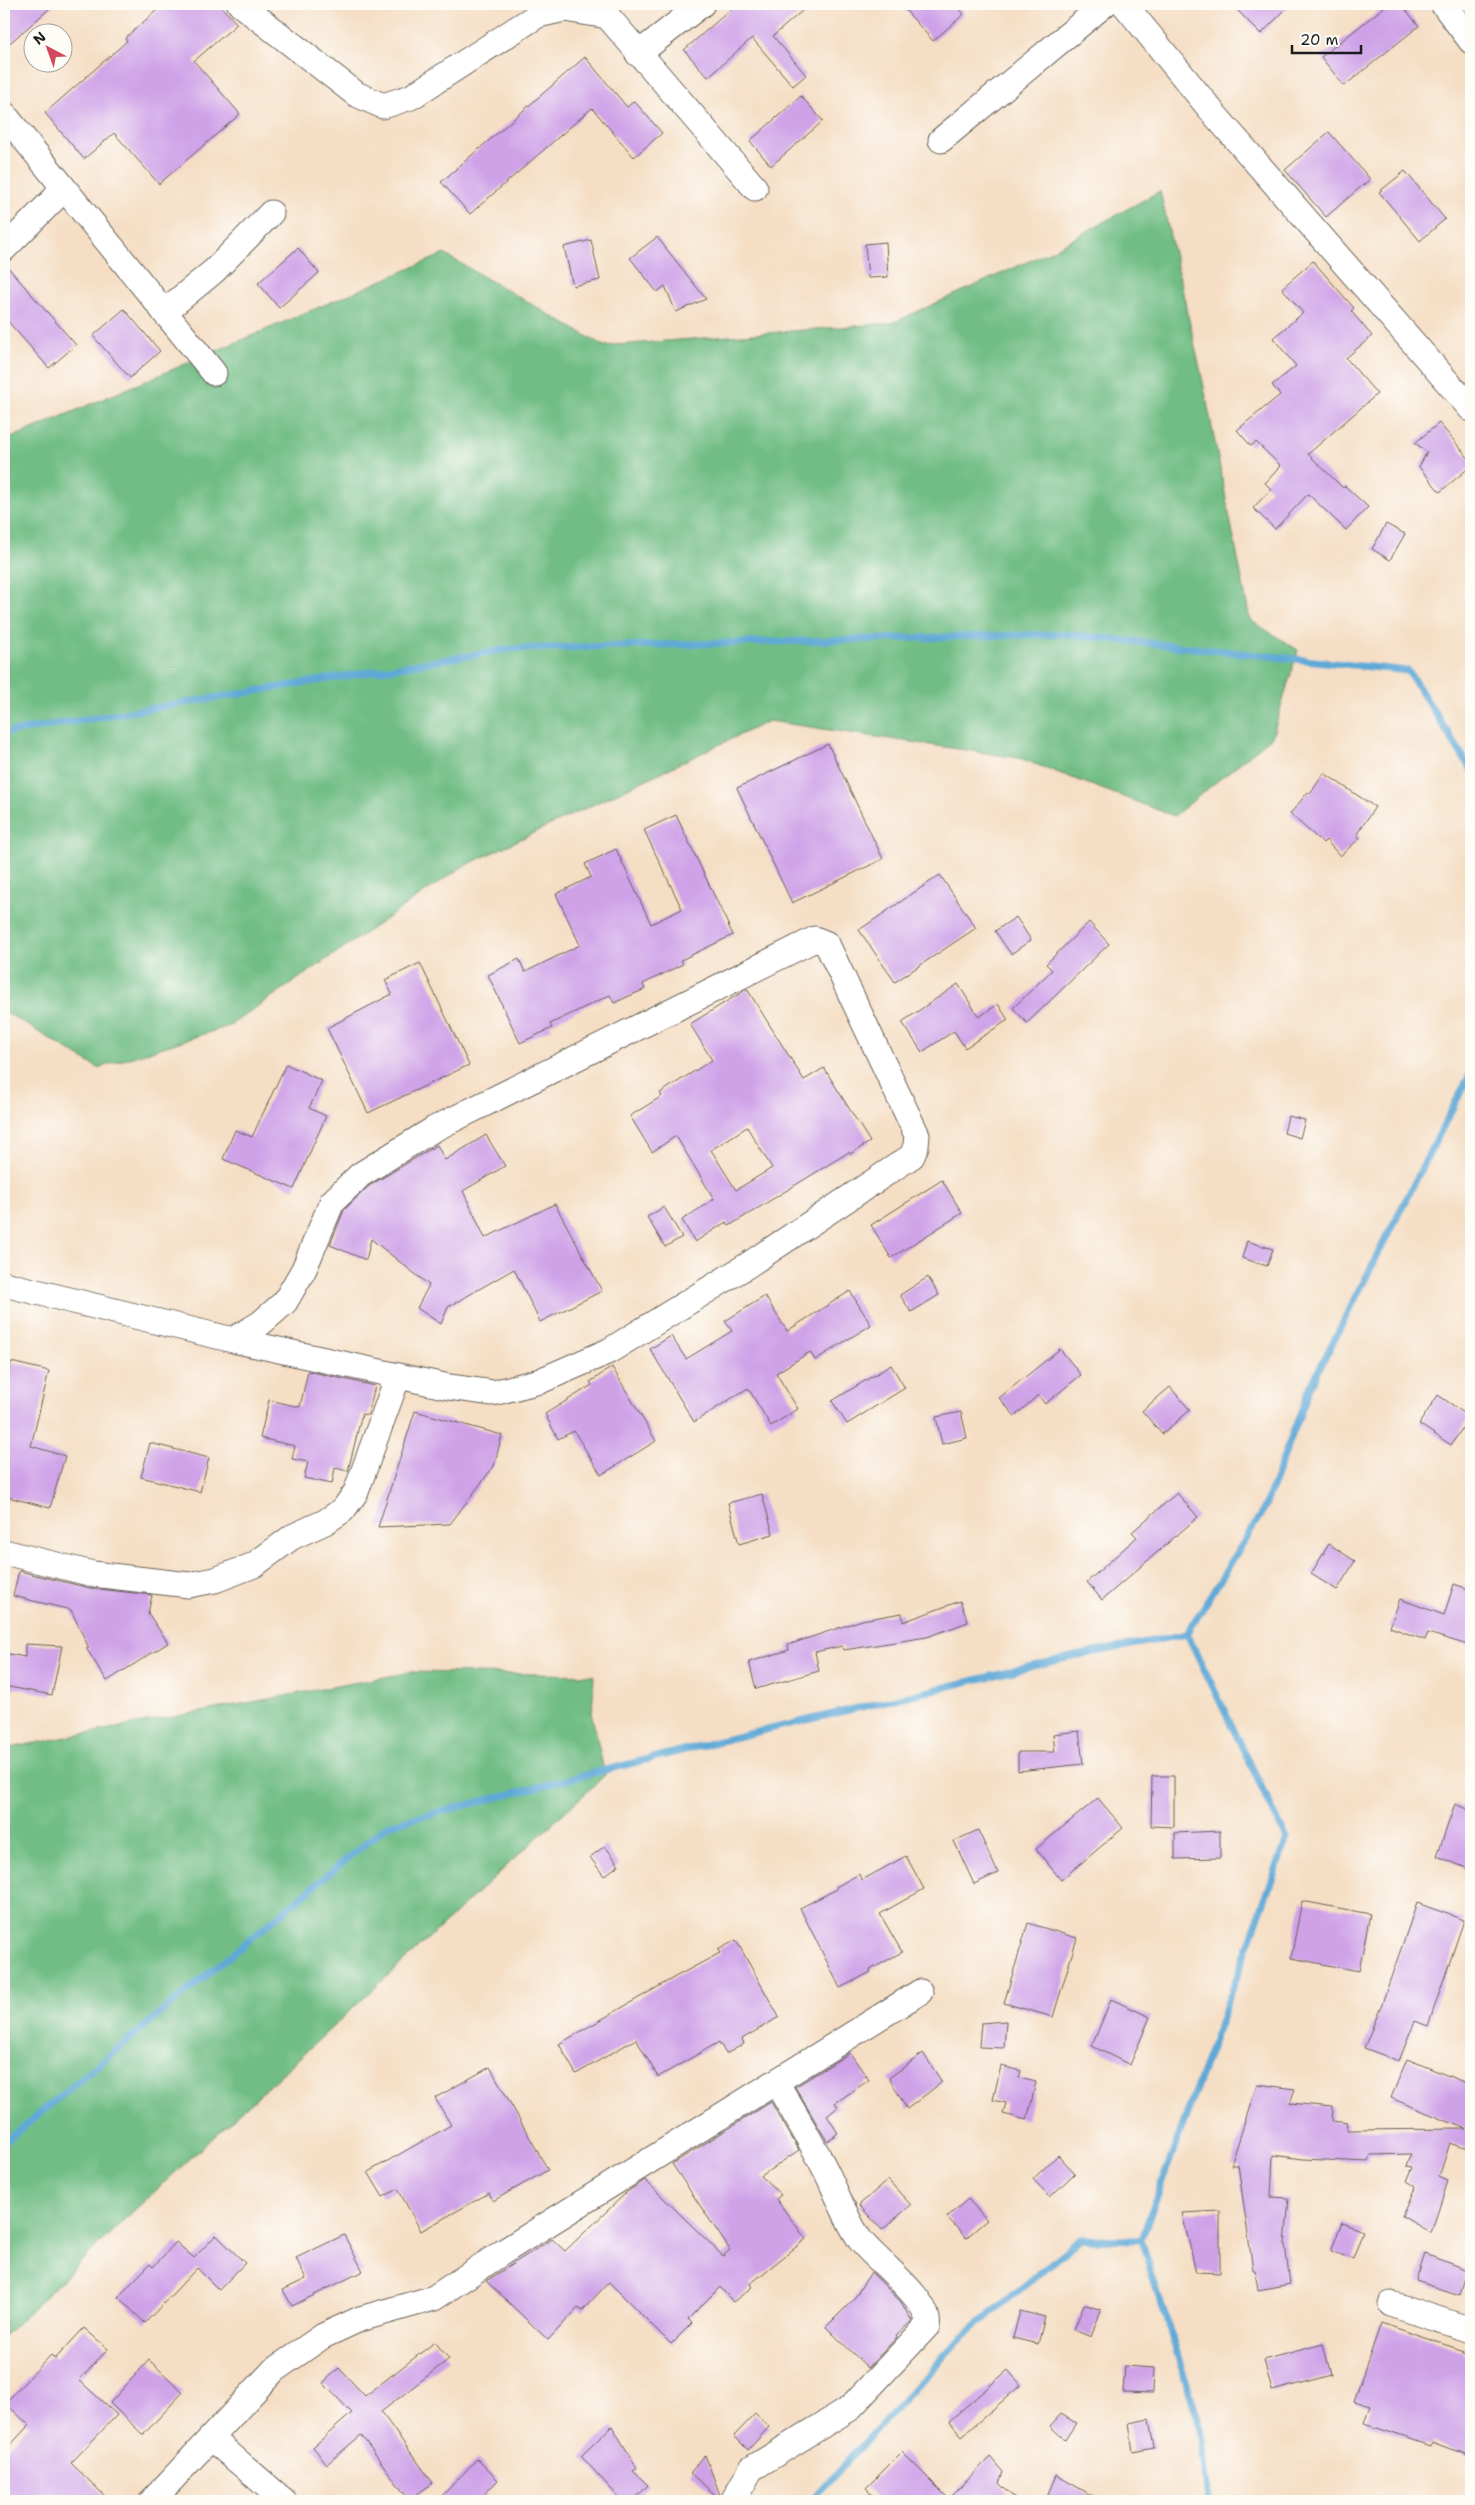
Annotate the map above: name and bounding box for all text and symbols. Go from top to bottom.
north arrow [22,22,72,72]
scale bar [1292,22,1361,54]
text: N [29,28,50,49]
text: 20 m [1300,30,1339,50]

